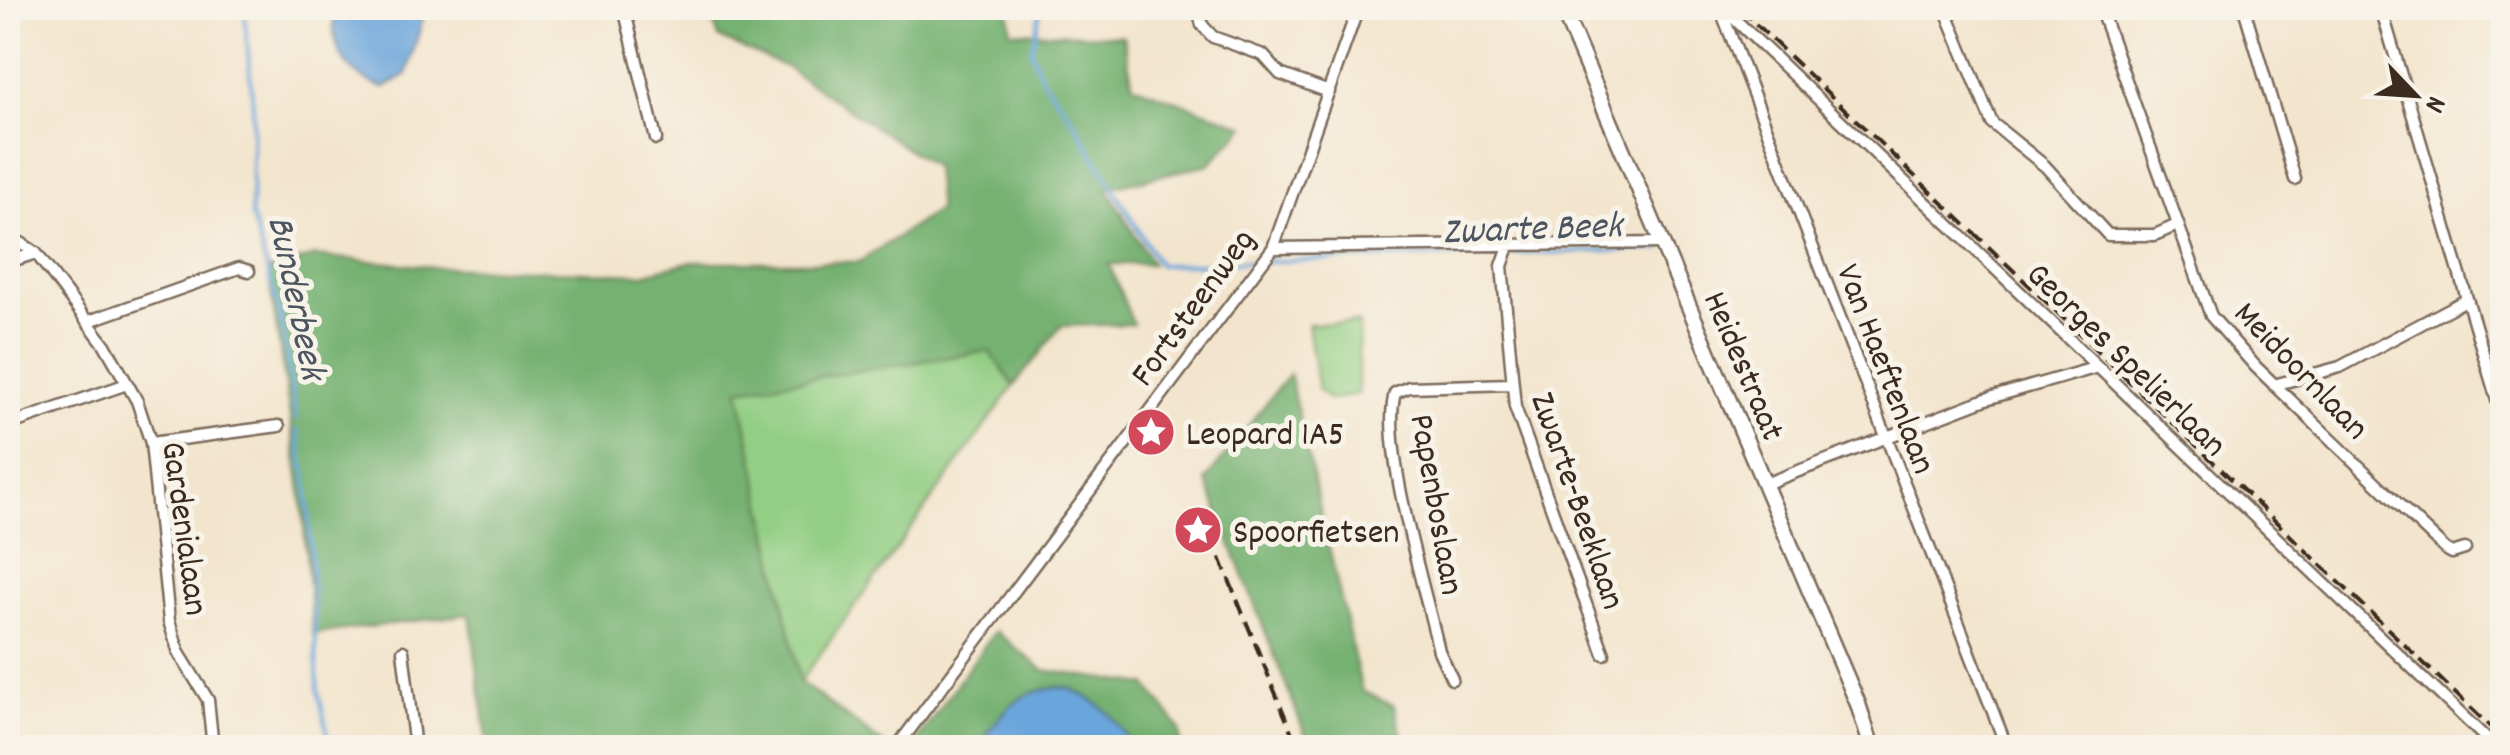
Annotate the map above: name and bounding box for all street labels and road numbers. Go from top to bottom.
street label: Fortsteenweg [1120,219,1270,398]
street label: Georges Spelierlaan [2013,252,2236,471]
street label: Van Haeftenlaan [1820,258,1946,482]
street label: Heidestraat [1688,285,1795,449]
street label: Meidoornlaan [2220,292,2379,453]
street label: Zwarte-Beeklaan [1515,386,1636,617]
street label: Papenboslaan [1394,411,1475,599]
street label: Gardenialaan [145,438,219,619]

